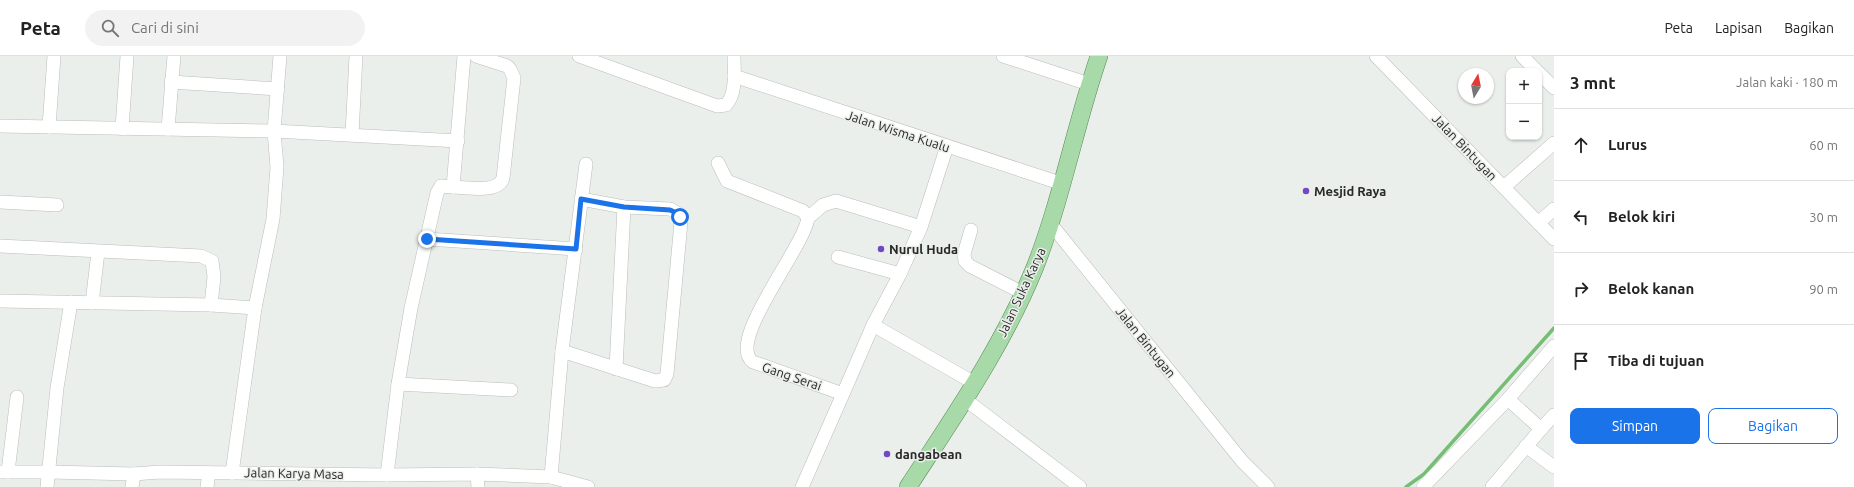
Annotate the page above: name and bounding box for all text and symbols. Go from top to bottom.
search box [85,10,365,46]
text: Peta [20,17,61,39]
icon: search [99,17,121,39]
text: Cari di sini [131,19,199,36]
text: Peta [1665,20,1693,36]
text: Lapisan [1715,20,1762,36]
text: Bagikan [1784,20,1834,36]
north arrow [1458,68,1494,104]
map controls [1506,68,1542,140]
button: + [1506,68,1542,104]
text: 3 mnt [1570,73,1616,92]
text: Jalan kaki · 180 m [1736,75,1838,89]
button: − [1506,104,1542,140]
street label: Jalan Wisma Kualu [844,108,952,154]
street label: Jalan Bintugan [1430,111,1500,183]
icon: ahead [1570,134,1592,156]
text: Lurus [1608,136,1647,153]
text: 60 m [1809,138,1838,152]
place label: Mesjid Raya [1314,184,1386,198]
marker: Mesjid Raya [1301,186,1311,196]
icon: left [1570,206,1592,228]
route start [671,208,689,226]
text: Belok kiri [1608,208,1675,225]
text: 30 m [1809,210,1838,224]
route end [418,230,436,248]
place label: Nurul Huda [889,242,958,256]
marker: Nurul Huda [876,244,886,254]
street label: Jalan Suka Karya [994,245,1048,339]
icon: right [1570,278,1592,300]
text: Belok kanan [1608,280,1694,297]
text: 90 m [1809,282,1838,296]
street label: Jalan Bintugan [1113,304,1179,380]
icon: arrive [1570,350,1592,372]
text: Tiba di tujuan [1608,352,1704,369]
street label: Gang Serai [760,359,824,393]
button: Simpan [1570,408,1700,444]
button: Bagikan [1708,408,1838,444]
place label: dangabean [895,447,962,461]
marker: dangabean [882,449,892,459]
street label: Jalan Karya Masa [244,465,344,481]

